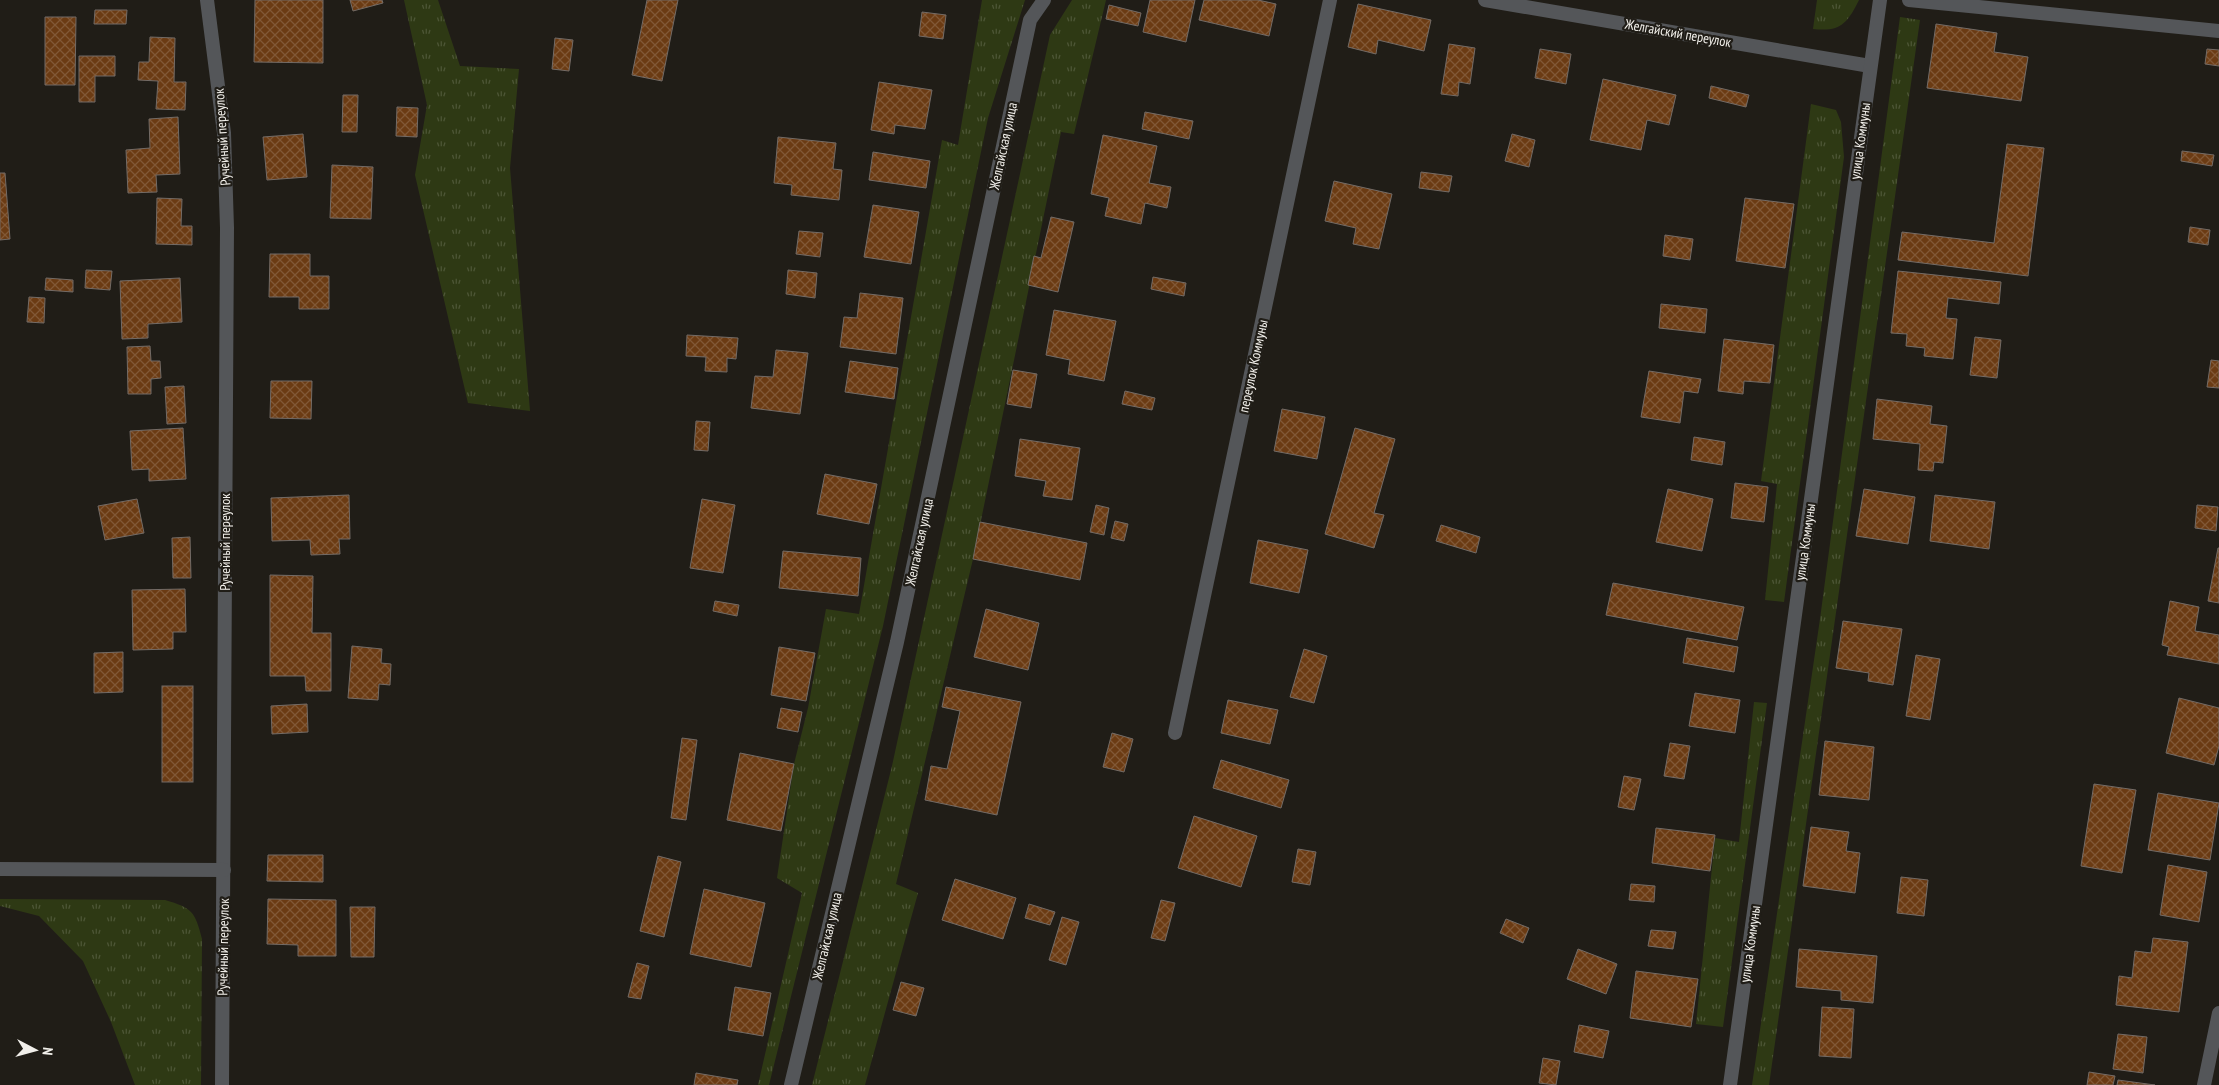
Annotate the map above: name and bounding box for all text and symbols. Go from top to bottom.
street label: Желгайский переулок [1623,15,1733,51]
street label: Ручейный переулок [210,87,234,186]
street label: Желгайская улица [985,101,1021,192]
street label: улица Коммуны [1846,101,1874,181]
street label: переулок Коммуны [1234,318,1272,414]
street label: Ручейный переулок [216,493,234,591]
street label: Желгайская улица [901,497,937,588]
street label: улица Коммуны [1791,502,1819,582]
street label: Желгайская улица [808,891,846,982]
street label: Ручейный переулок [213,898,233,996]
street label: улица Коммуны [1736,904,1764,984]
north arrow [10,1025,60,1075]
text: N [39,1047,57,1056]

